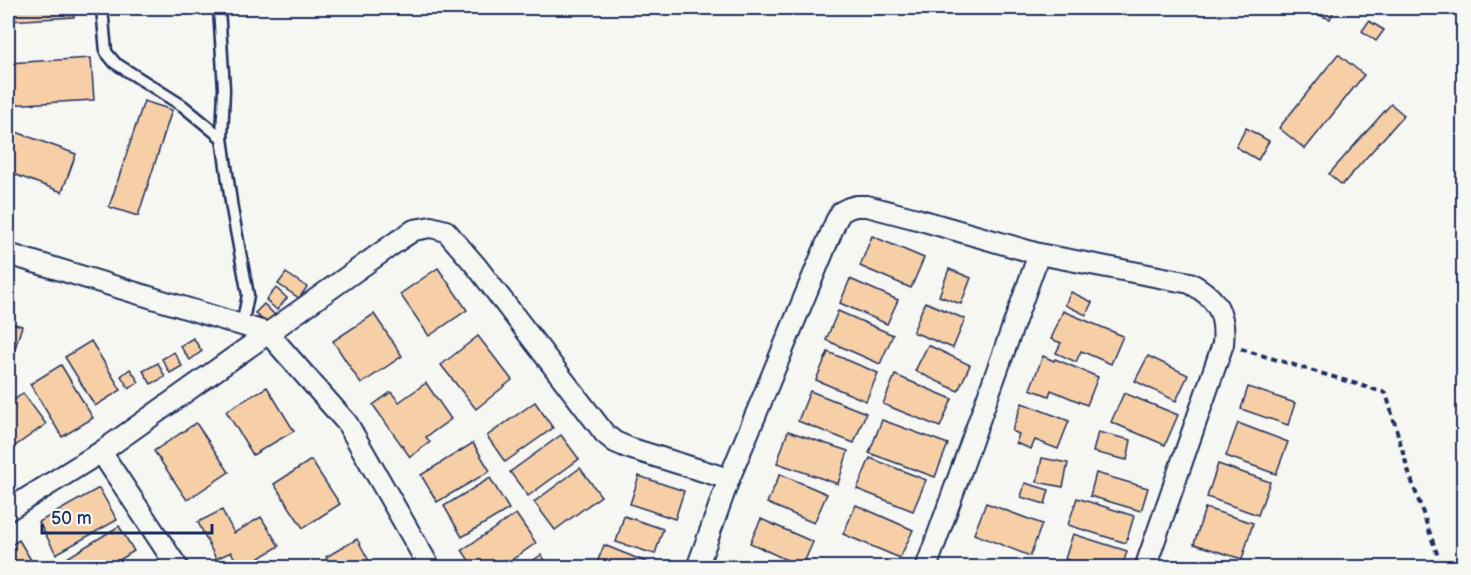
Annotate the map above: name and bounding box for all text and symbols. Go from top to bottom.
scale bar [42,497,212,535]
text: 50 m [51,508,92,529]

